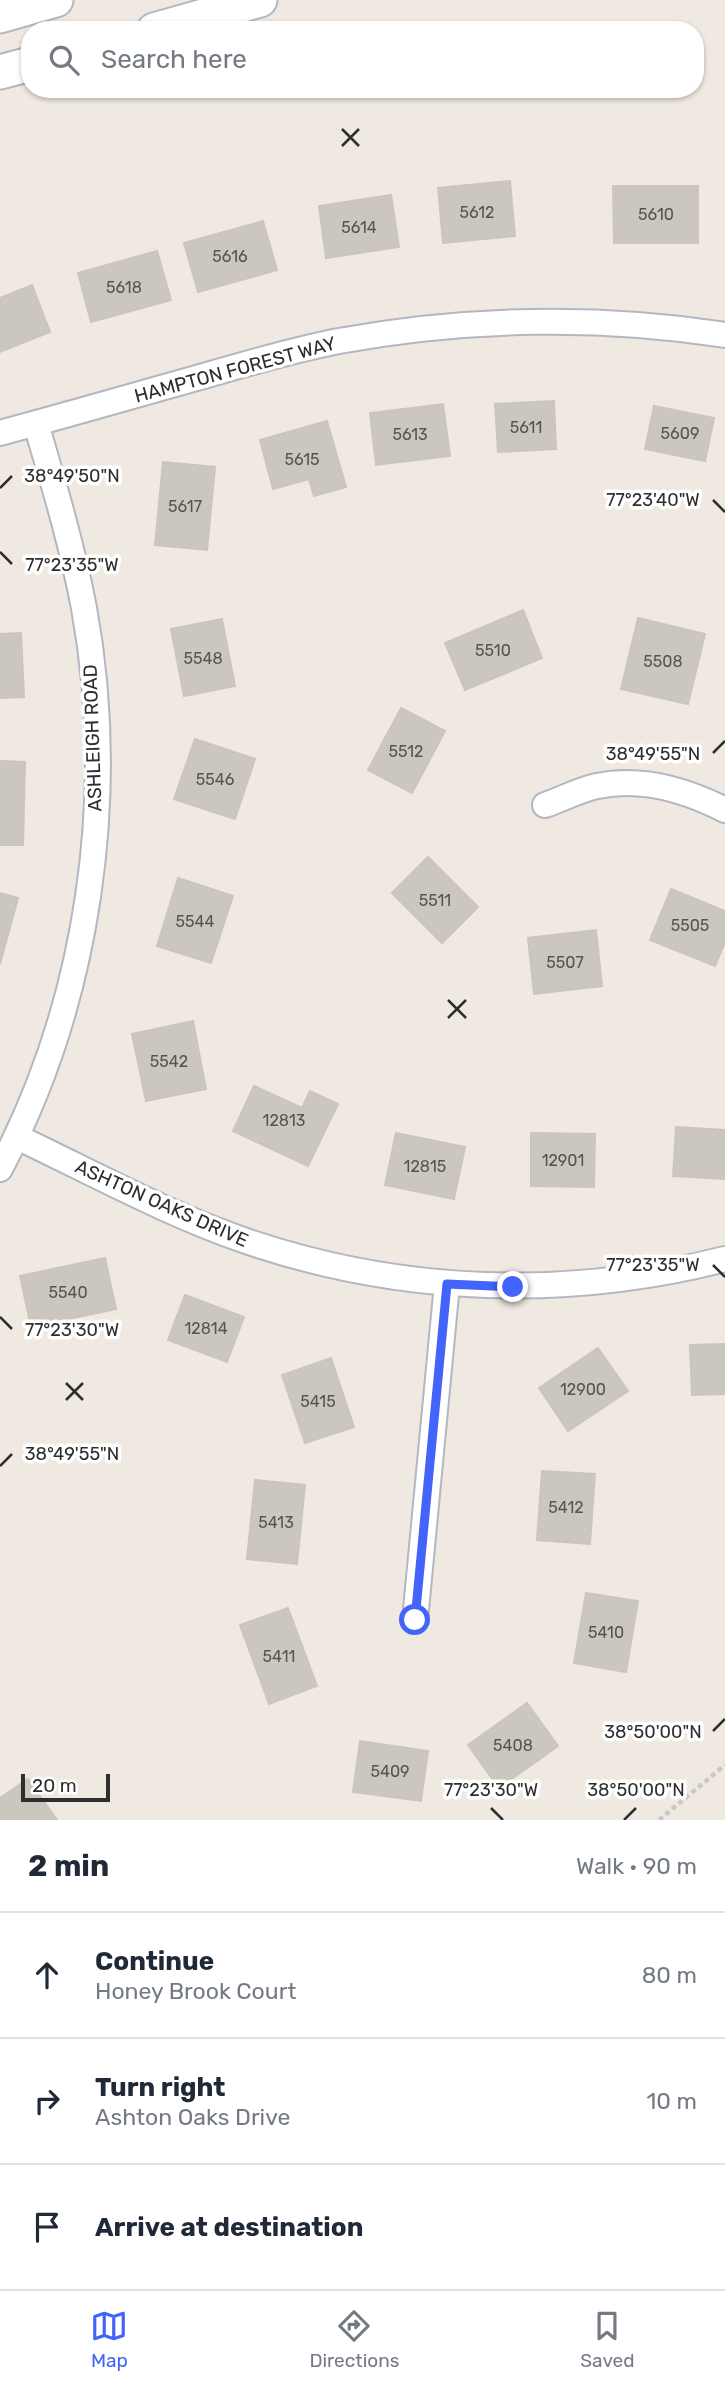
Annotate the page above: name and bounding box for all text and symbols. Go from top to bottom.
search box [21,21,704,98]
icon: search [45,41,83,79]
text: Search here [101,44,247,75]
house number: 5612 [459,203,495,222]
house number: 5610 [638,205,674,224]
house number: 5614 [341,218,377,237]
house number: 5616 [212,247,248,266]
house number: 5618 [106,278,142,297]
street label: HAMPTON FOREST WAY [132,331,338,407]
house number: 5611 [510,418,542,437]
house number: 5609 [661,424,699,443]
house number: 5613 [392,425,428,444]
house number: 5615 [284,450,320,469]
text: 38°49'50"N [24,465,120,487]
text: 77°23'40"W [606,489,700,511]
house number: 5617 [168,497,202,516]
text: 77°23'35"W [25,554,119,576]
house number: 5510 [475,641,511,660]
house number: 5548 [183,649,223,668]
house number: 5508 [643,652,683,671]
street label: ASHLEIGH ROAD [78,664,107,812]
house number: 5512 [388,742,424,761]
text: 38°49'55"N [606,743,700,765]
house number: 5546 [196,770,235,789]
house number: 5511 [419,891,451,910]
house number: 5544 [176,912,214,931]
house number: 5505 [671,916,709,935]
house number: 5507 [546,953,584,972]
house number: 5542 [150,1052,188,1071]
house number: 12813 [263,1111,305,1130]
house number: 12901 [542,1151,584,1170]
street label: ASHTON OAKS DRIVE [72,1155,252,1252]
house number: 12815 [404,1157,446,1176]
text: 77°23'35"W [606,1254,700,1276]
route end [497,1271,528,1302]
house number: 5540 [48,1283,88,1302]
text: 77°23'30"W [25,1319,119,1341]
house number: 12814 [184,1319,228,1338]
house number: 12900 [560,1380,606,1399]
house number: 5415 [300,1392,336,1411]
text: 38°49'55"N [25,1443,119,1465]
house number: 5412 [548,1498,584,1517]
house number: 5413 [258,1513,294,1532]
route start [399,1604,430,1635]
house number: 5410 [588,1623,624,1642]
house number: 5411 [263,1647,295,1666]
text: 38°50'00"N [604,1721,702,1743]
house number: 5408 [493,1736,533,1755]
house number: 5409 [370,1762,410,1781]
scale bar [21,1771,110,1803]
text: 20 m [32,1774,77,1797]
text: 77°23'30"W [444,1779,538,1801]
text: 38°50'00"N [587,1779,685,1801]
text: 2 min [28,1848,109,1884]
text: Walk · 90 m [576,1852,697,1880]
text: Continue [95,1946,214,1977]
icon: ahead [28,1956,66,1994]
text: 80 m [642,1961,697,1989]
text: Honey Brook Court [95,1977,296,2005]
text: Turn right [95,2072,225,2103]
icon: right [28,2082,66,2120]
text: 10 m [646,2087,697,2115]
text: Ashton Oaks Drive [95,2103,290,2131]
icon: arrive [28,2208,66,2246]
text: Arrive at destination [95,2212,363,2243]
tab: Map [90,2307,128,2372]
tab: Directions [309,2307,399,2372]
tab: Saved [580,2307,635,2372]

